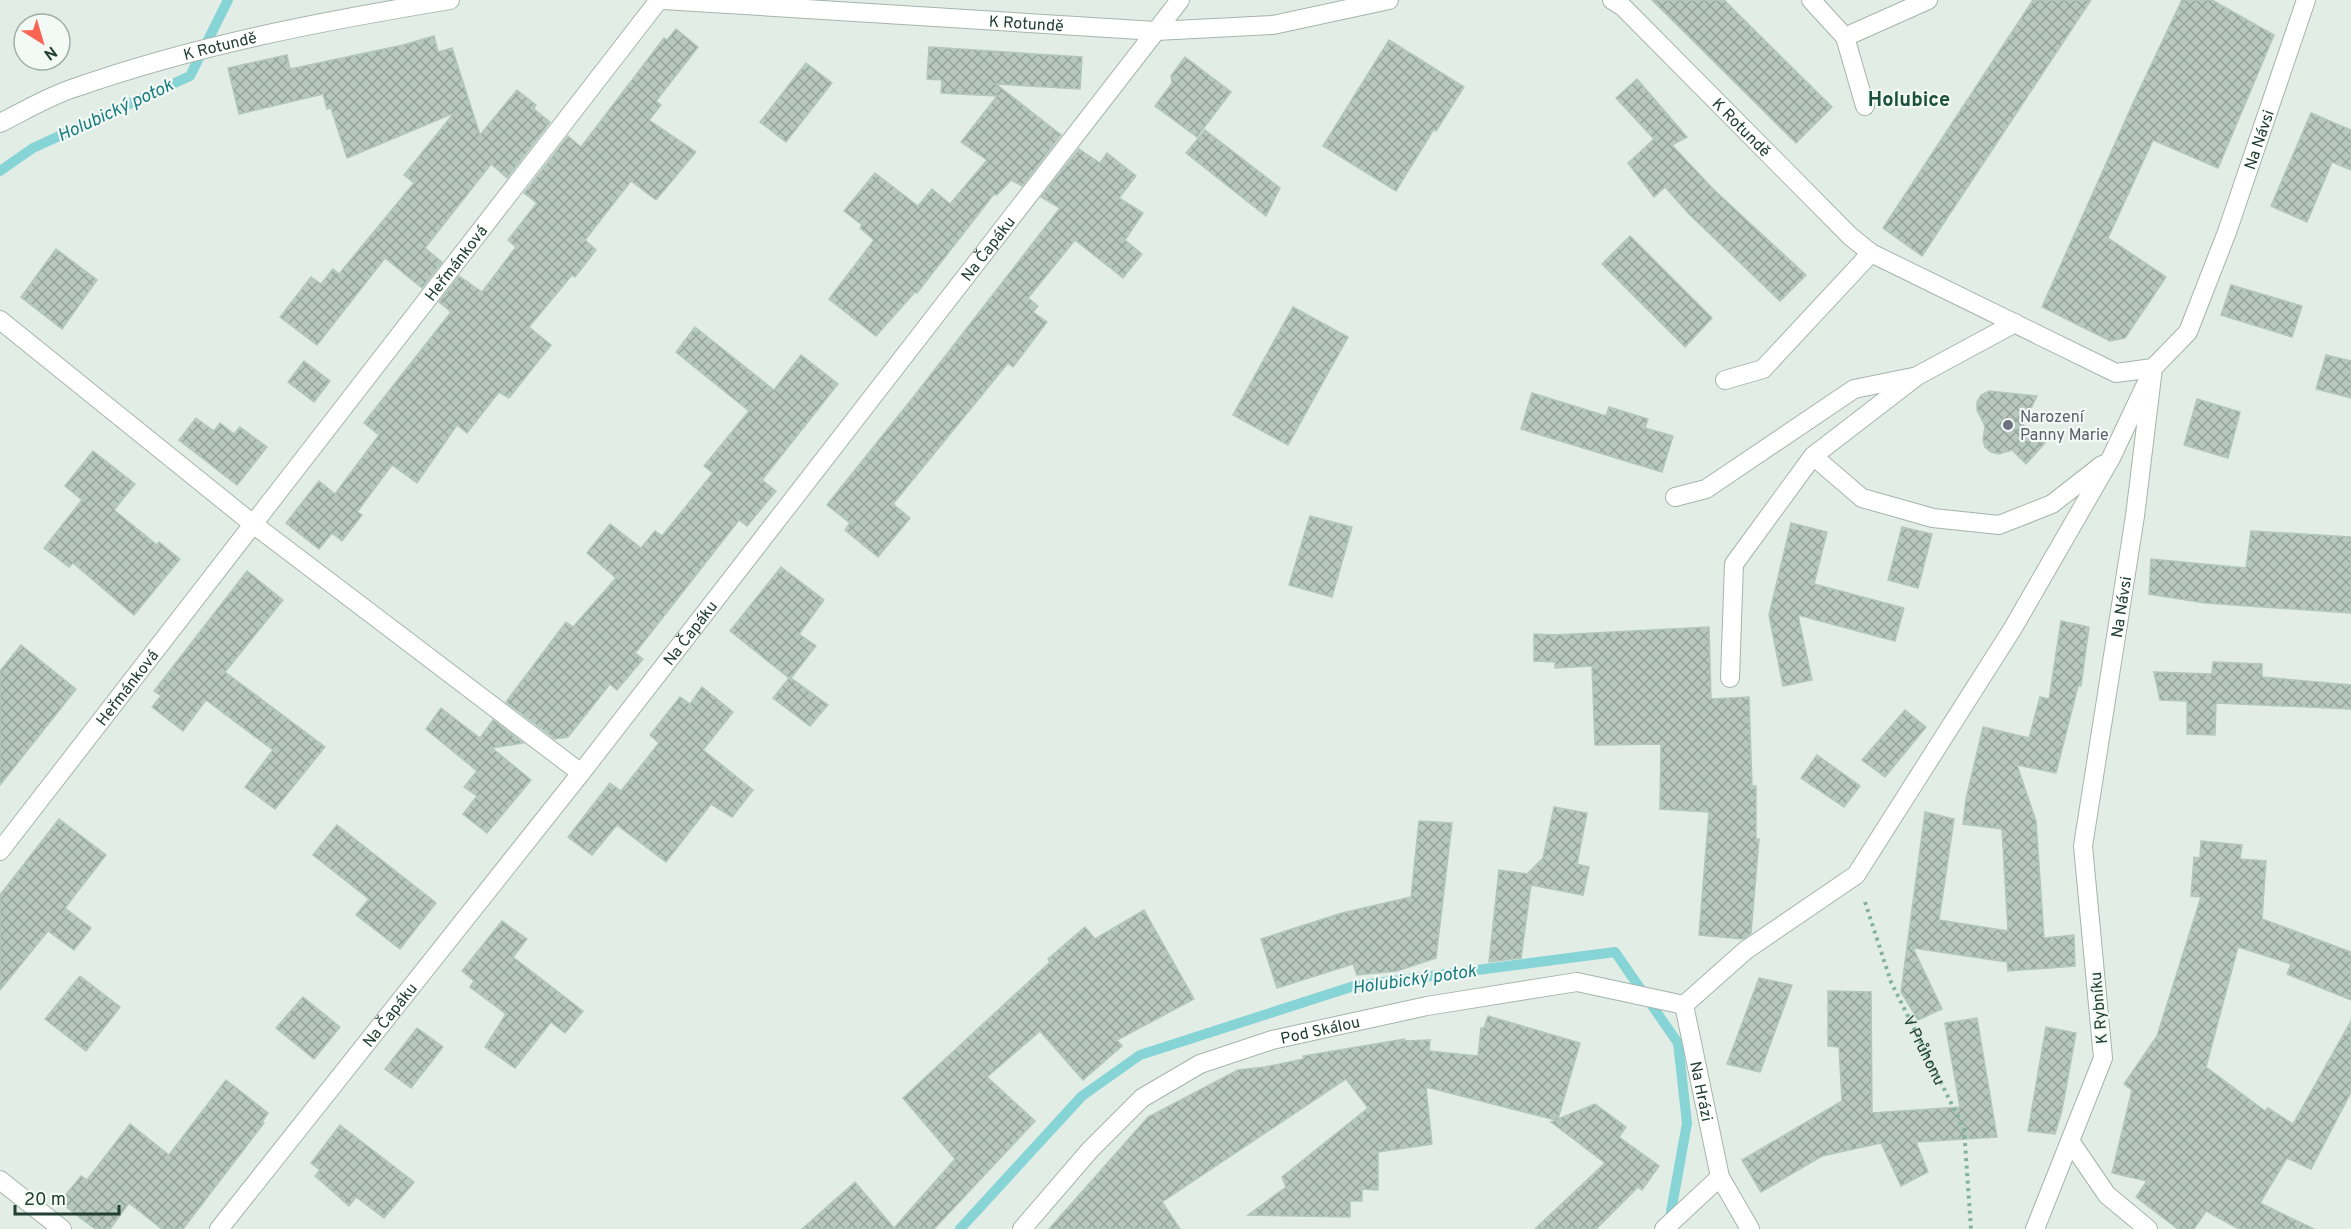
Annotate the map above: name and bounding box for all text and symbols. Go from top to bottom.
north arrow [12,12,72,72]
street label: K Rotundě [988,13,1064,37]
street label: K Rotundě [181,29,259,66]
text: N [39,41,60,64]
water label: Holubický potok [54,74,178,148]
district label: Holubice [1868,88,1950,114]
street label: K Rotundě [1707,95,1774,162]
street label: Na Návsi [2241,108,2280,173]
street label: Na Čapáku [958,213,1021,286]
street label: Heřmánková [421,222,493,306]
place label: Narození Panny Marie [2020,408,2109,446]
marker: Narození Panny Marie [2001,418,2015,432]
street label: Na Návsi [2108,575,2137,639]
street label: Na Čapáku [660,597,723,670]
street label: Heřmánková [93,647,164,731]
water label: Holubický potok [1351,960,1479,1001]
street label: K Rybníku [2087,971,2113,1045]
street label: Na Čapáku [359,979,423,1052]
street label: Pod Skálou [1279,1013,1362,1050]
street label: V Průhonu [1897,1013,1949,1089]
street label: Na Hrázi [1684,1060,1716,1123]
scale bar [15,1178,118,1216]
text: 20 m [24,1189,66,1212]

